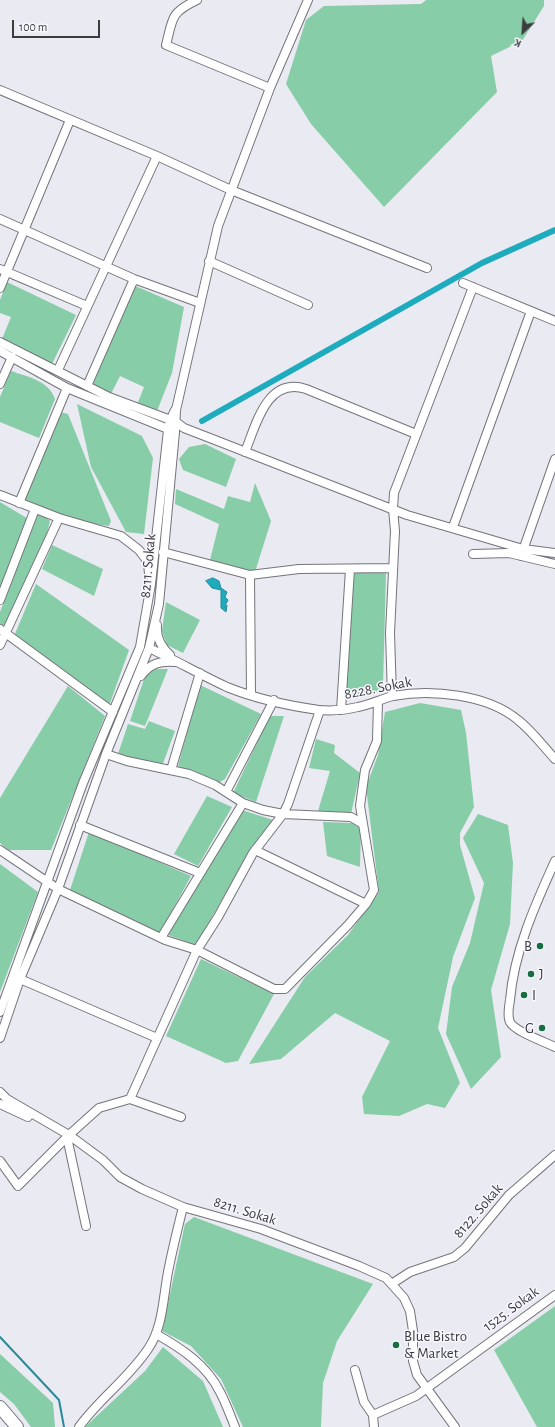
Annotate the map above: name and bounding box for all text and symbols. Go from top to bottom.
scale bar [14,12,102,38]
north arrow [503,12,543,52]
text: 100 m [19,21,47,33]
text: K [512,37,523,50]
street label: 8211. Sokak [136,533,160,599]
street label: 8228. Sokak [343,673,413,703]
place label: B [524,937,532,955]
marker: B [535,941,545,951]
place label: J [539,965,544,983]
marker: J [526,969,536,979]
place label: I [532,986,536,1004]
marker: I [519,990,529,1000]
place label: G [525,1019,534,1037]
marker: G [537,1023,547,1033]
street label: 8122. Sokak [449,1180,507,1242]
street label: 8211. Sokak [211,1193,279,1229]
street label: 1525. Sokak [479,1283,543,1335]
place label: Blue Bistro & Market [404,1327,467,1362]
marker: Blue Bistro & Market [391,1340,401,1350]

